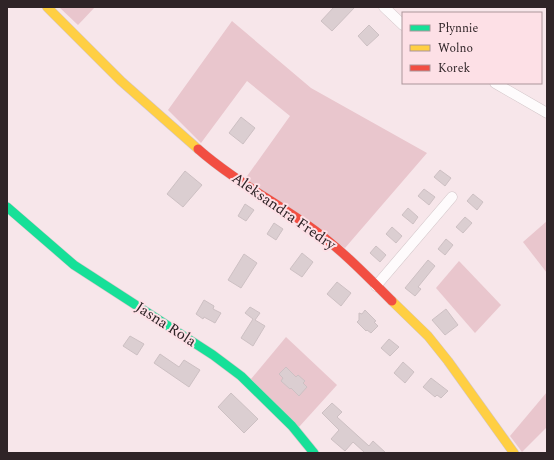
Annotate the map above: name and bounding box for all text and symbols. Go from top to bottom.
legend [402,12,542,84]
text: Płynnie [438,19,479,38]
text: Wolno [438,39,473,58]
text: Korek [438,59,470,78]
street label: Aleksandra Fredry [227,167,341,256]
street label: Jasna Rola [131,296,201,353]

